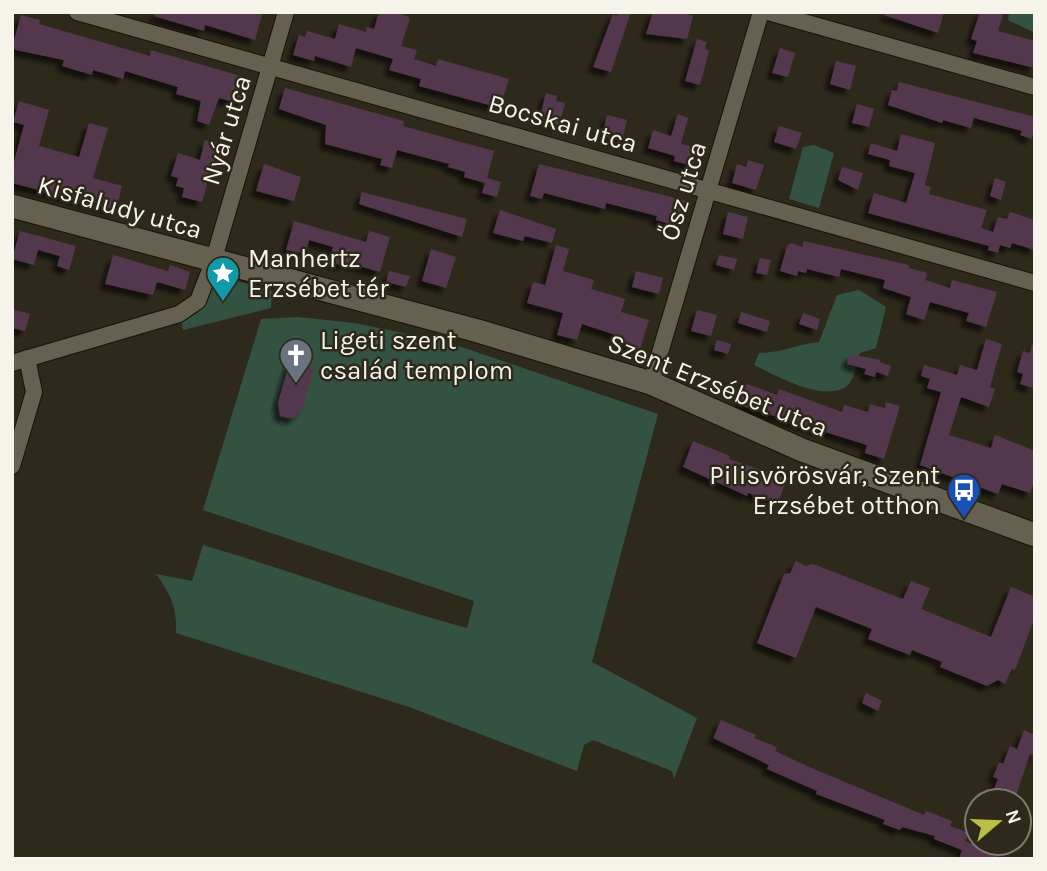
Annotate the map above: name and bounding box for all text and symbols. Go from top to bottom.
street label: Nyár utca [195,72,258,189]
street label: Bocskai utca [485,87,641,160]
street label: Ősz utca [654,138,713,245]
street label: Kisfaludy utca [34,169,206,246]
place label: Manhertz Erzsébet tér [248,243,389,304]
place icon: Manhertz Erzsébet tér [204,254,242,303]
place label: Ligeti szent család templom [320,325,513,386]
street label: Szent Erzsébet utca [603,327,832,444]
church icon: Ligeti szent család templom [277,336,315,385]
place label: Pilisvörösvár, Szent Erzsébet otthon [709,460,940,521]
bus stop icon: Pilisvörösvár, Szent Erzsébet otthon [945,471,983,520]
north arrow [963,787,1033,857]
text: N [1001,807,1026,827]

